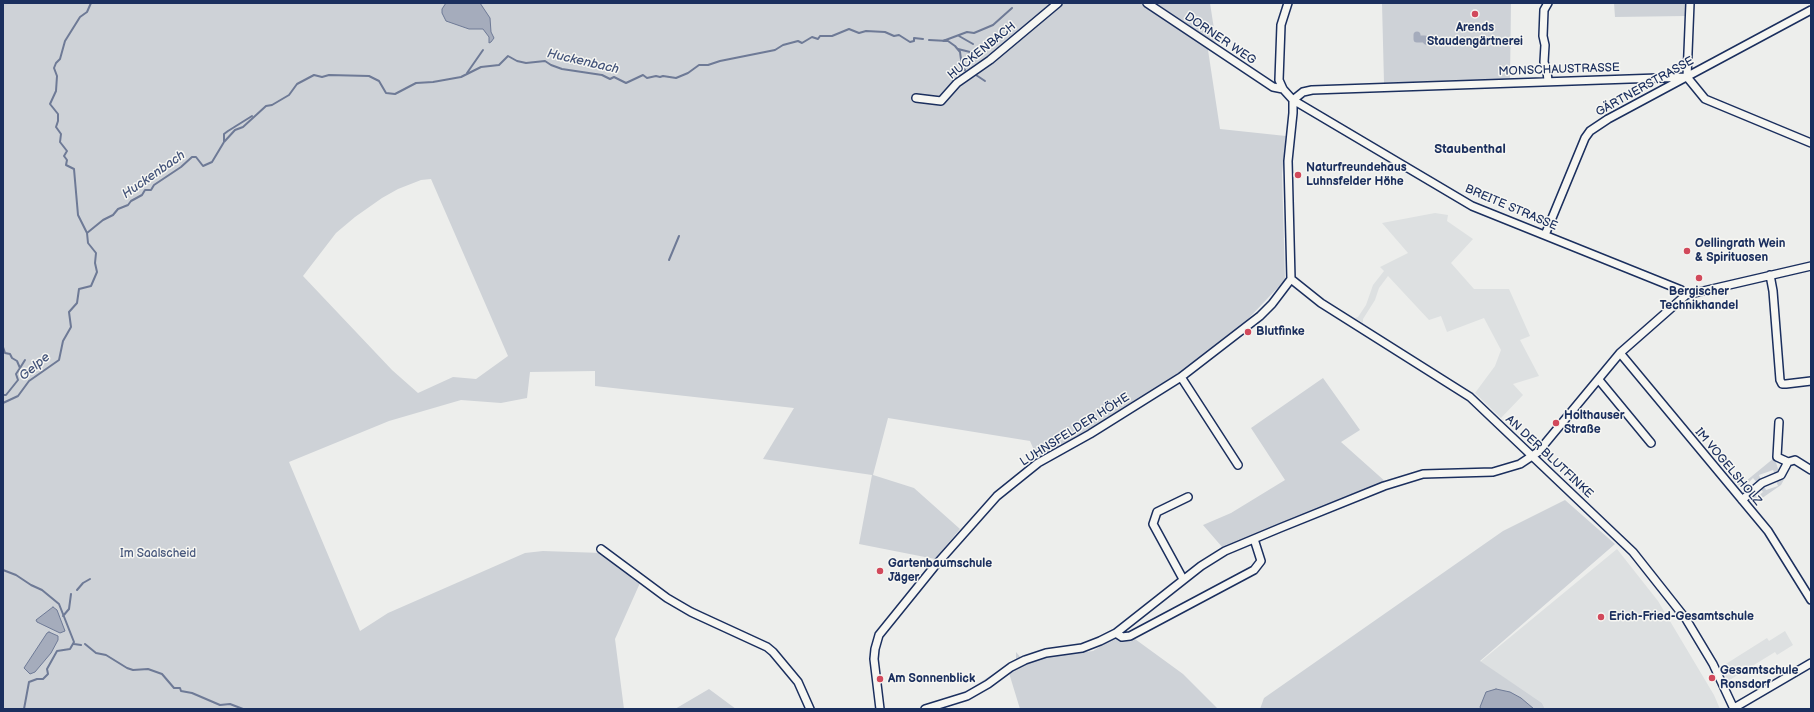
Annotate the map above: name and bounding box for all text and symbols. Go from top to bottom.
marker: Arends Staudengärtnerei [1470,9,1480,19]
street label: DORNER WEG [1182,10,1258,68]
street label: HUCKENBACH [945,19,1019,83]
place label: Arends Staudengärtnerei [1427,21,1523,49]
water label: Huckenbach [546,46,620,78]
street label: GÄRTNERSTRASSE [1593,54,1697,120]
street label: MONSCHAUSTRASSE [1498,61,1620,79]
district label: Staubenthal [1434,142,1506,158]
water label: Huckenbach [119,148,189,202]
place label: Naturfreundehaus Luhnsfelder Höhe [1306,161,1407,189]
marker: Naturfreundehaus Luhnsfelder Höhe [1293,170,1303,180]
street label: BREITE STRASSE [1462,182,1560,234]
place label: Oellingrath Wein & Spirituosen [1695,237,1785,265]
marker: Oellingrath Wein & Spirituosen [1682,246,1692,256]
marker: Bergischer Technikhandel [1694,273,1704,283]
place label: Bergischer Technikhandel [1660,285,1738,313]
place label: Blutfinke [1256,325,1305,339]
marker: Blutfinke [1243,327,1253,337]
water label: Gelpe [16,350,54,384]
street label: LUHNSFELDER HÖHE [1018,390,1132,470]
place label: Holthauser Straße [1564,409,1625,437]
street label: AN DER BLUTFINKE [1502,413,1596,501]
marker: Holthauser Straße [1551,418,1561,428]
street label: IM VOGELSHOLZ [1691,425,1765,509]
park label: Im Saalscheid [120,547,196,561]
place label: Gartenbaumschule Jäger [888,557,992,585]
marker: Gartenbaumschule Jäger [875,566,885,576]
place label: Erich-Fried-Gesamtschule [1609,610,1754,624]
marker: Erich-Fried-Gesamtschule [1596,612,1606,622]
place label: Gesamtschule Ronsdorf [1720,664,1798,692]
place label: Am Sonnenblick [888,672,975,686]
marker: Gesamtschule Ronsdorf [1707,673,1717,683]
marker: Am Sonnenblick [875,674,885,684]

